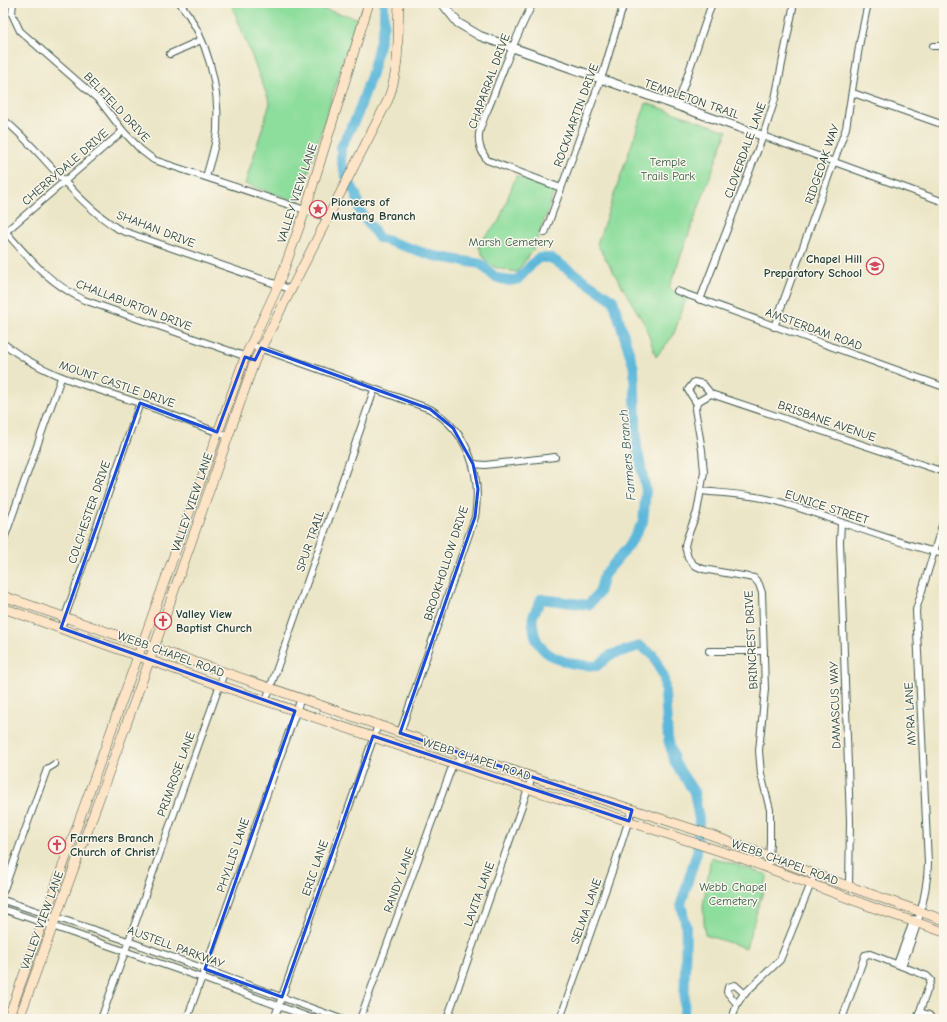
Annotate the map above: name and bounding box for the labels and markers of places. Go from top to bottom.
place label: Pioneers of Mustang Branch [331,195,416,223]
place icon: Pioneers of Mustang Branch [308,199,328,219]
place label: Chapel Hill Preparatory School [764,252,862,280]
school or university icon: Chapel Hill Preparatory School [865,256,885,276]
place label: Valley View Baptist Church [176,607,252,635]
church icon: Valley View Baptist Church [153,611,173,631]
place label: Farmers Branch Church of Christ [70,831,156,859]
church icon: Farmers Branch Church of Christ [47,835,67,855]

